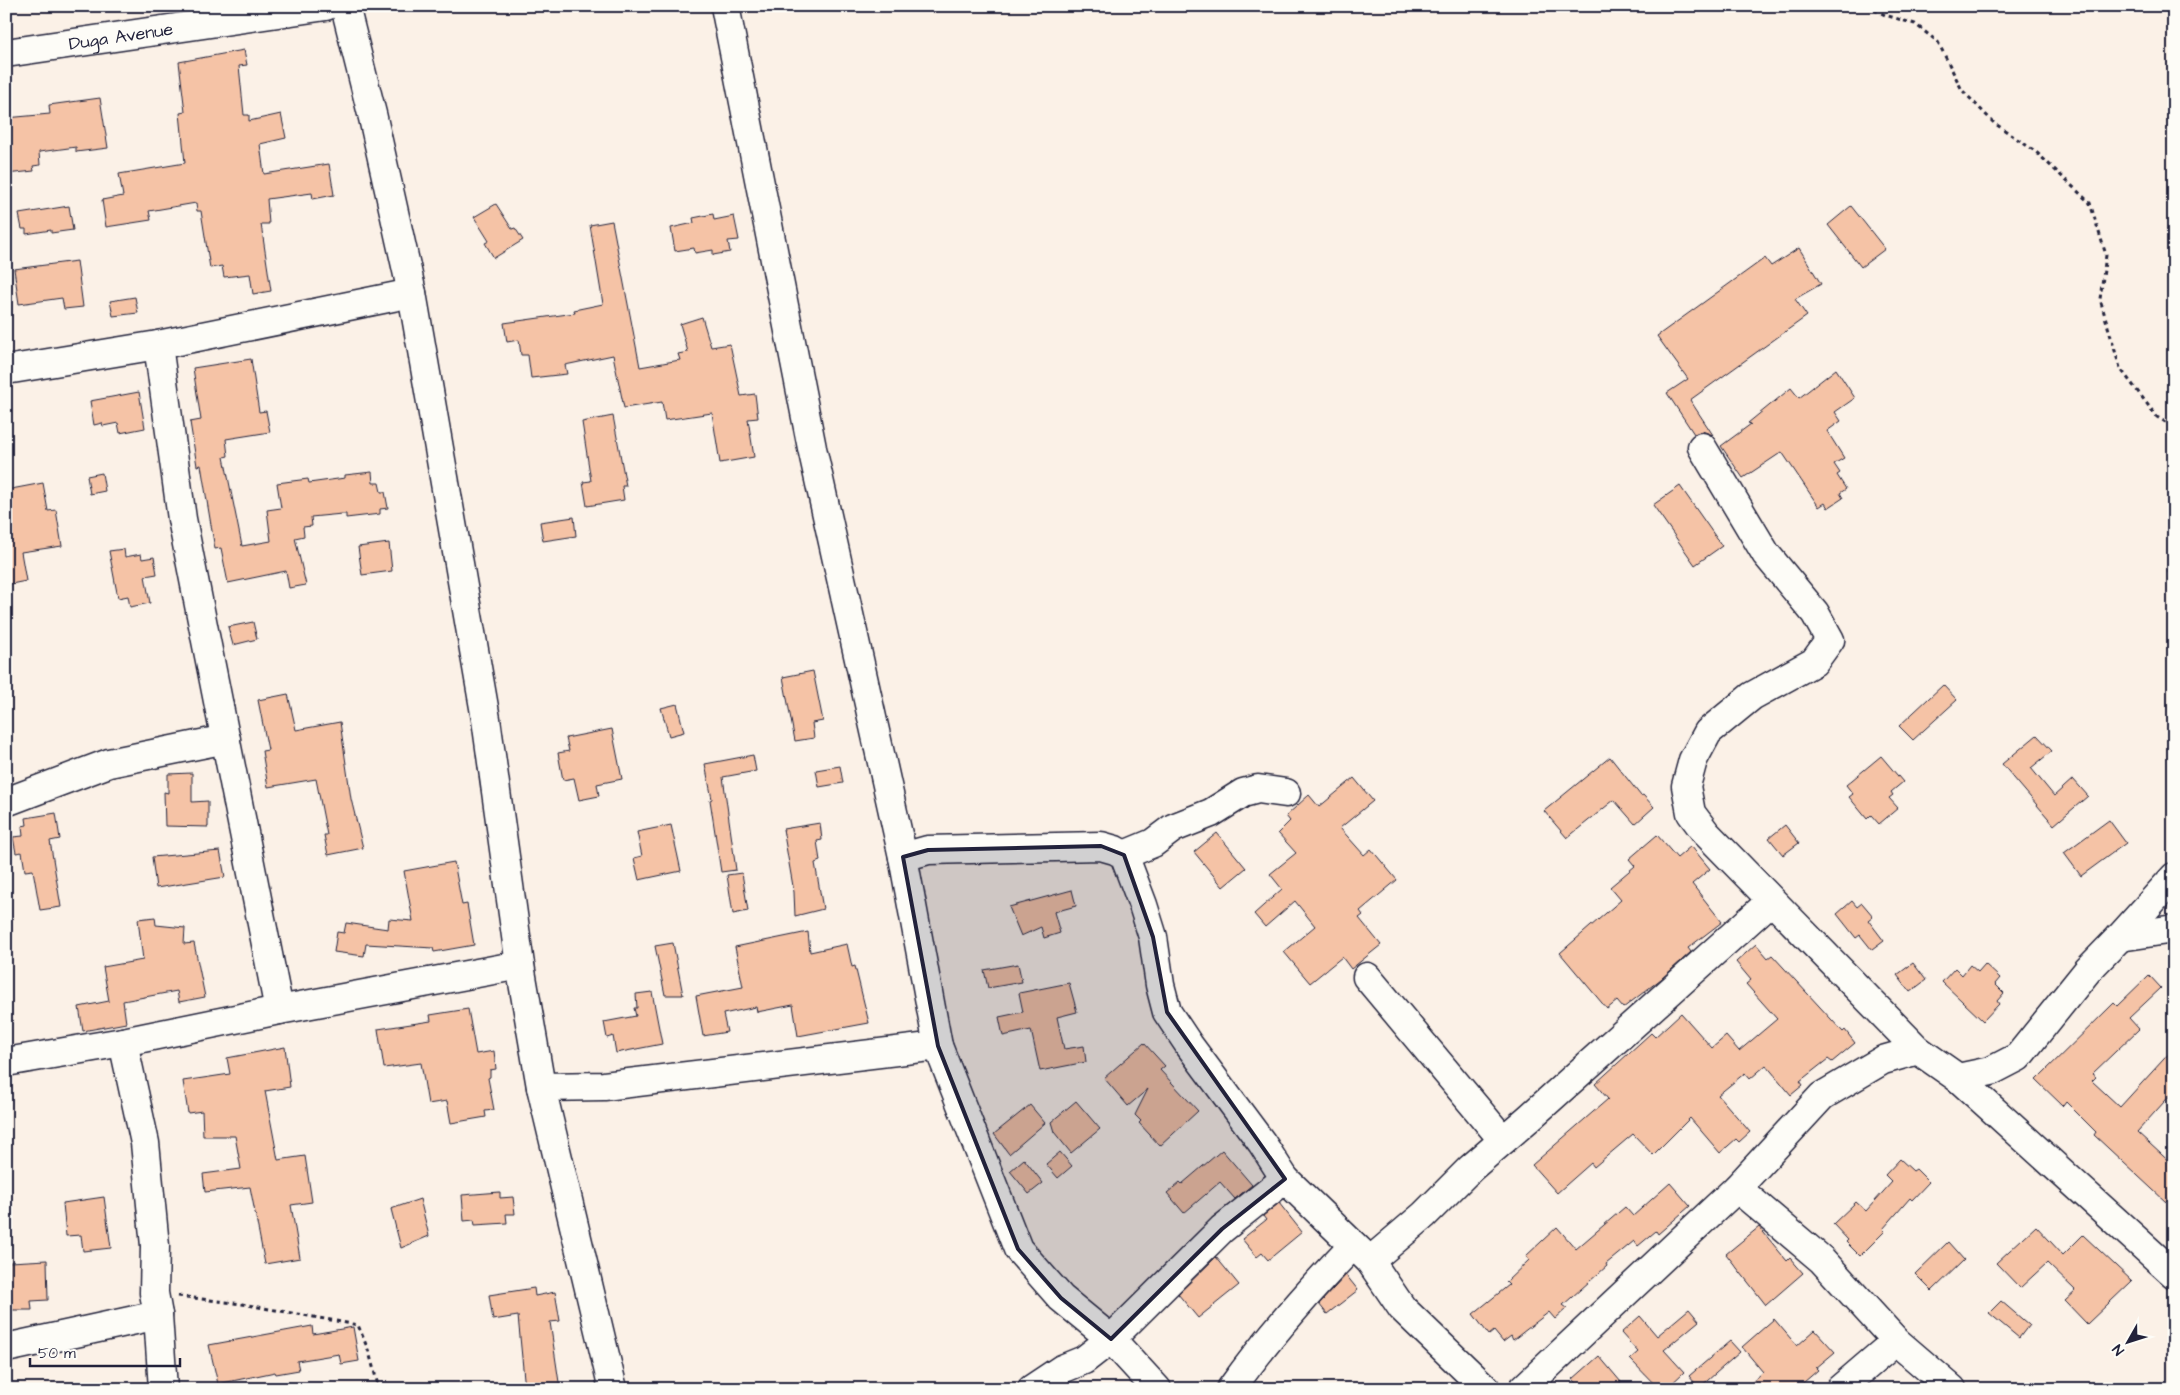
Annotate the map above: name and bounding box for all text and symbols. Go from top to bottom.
street label: Duga Avenue [67,16,175,56]
north arrow [2102,1318,2152,1368]
scale bar [30,1335,180,1367]
text: N [2108,1340,2129,1359]
text: 50 m [38,1343,76,1364]

